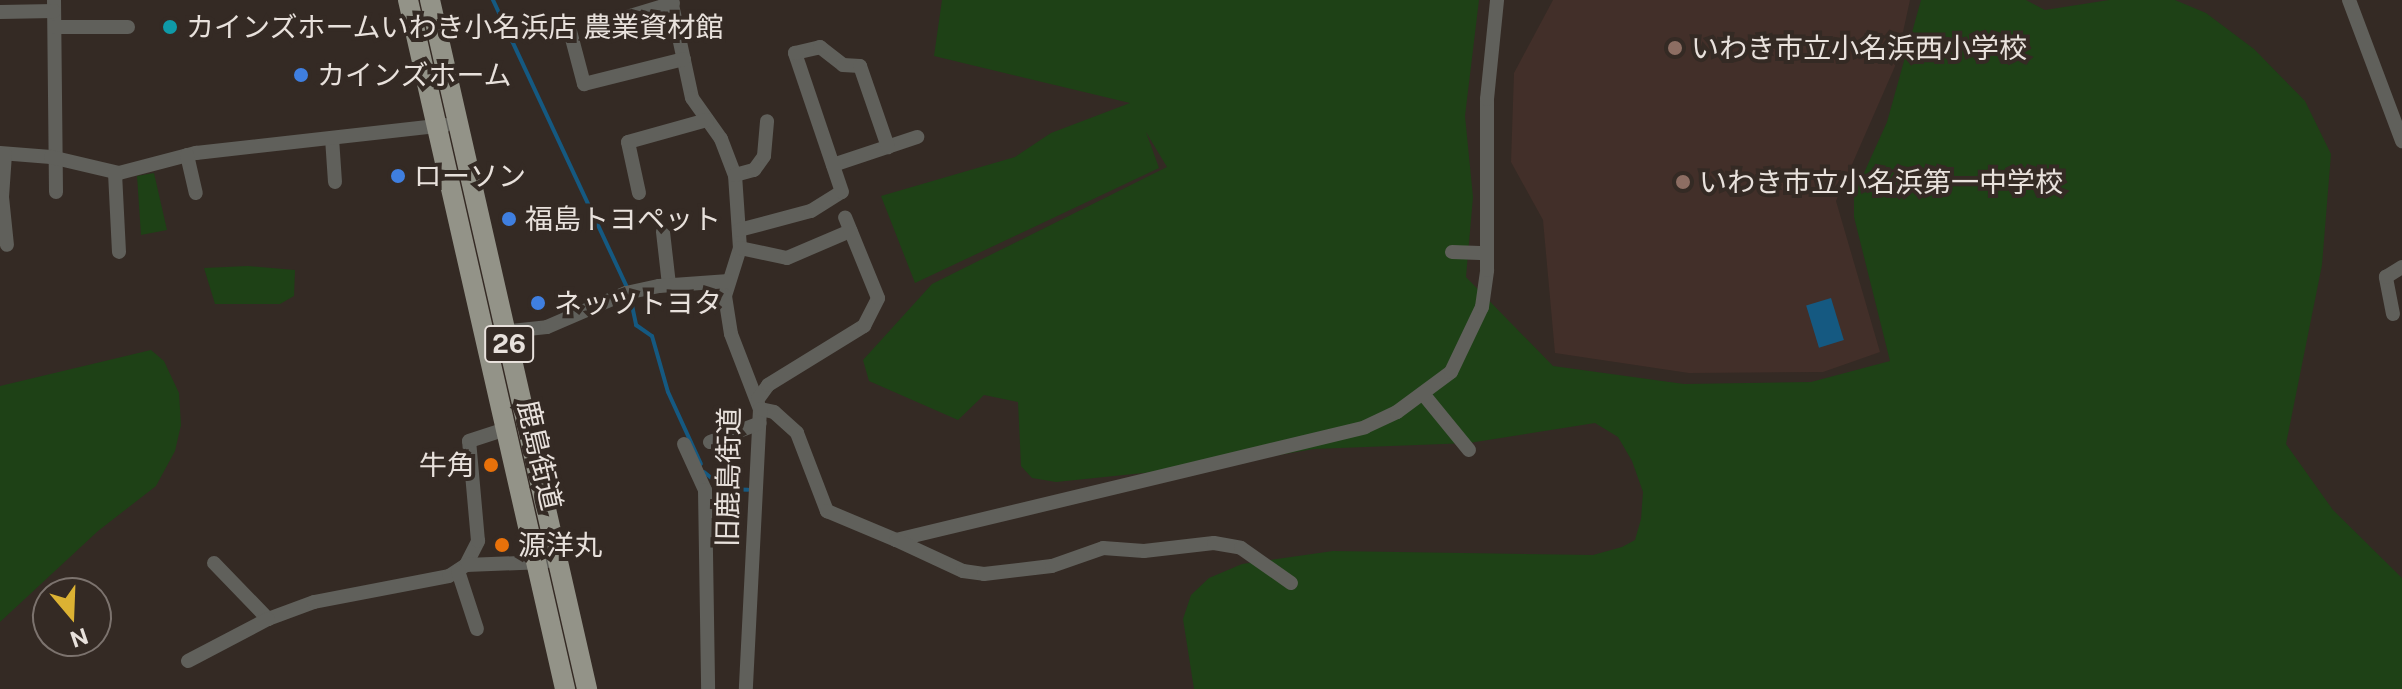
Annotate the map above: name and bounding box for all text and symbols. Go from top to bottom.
place label: カインズホームいわき小名浜店 農業資材館 [186,10,725,44]
marker: カインズホームいわき小名浜店 農業資材館 [161,18,179,36]
place label: いわき市立小名浜西小学校 [1691,31,2027,65]
marker: いわき市立小名浜西小学校 [1666,39,1684,57]
place label: カインズホーム [317,58,513,92]
marker: カインズホーム [292,66,310,84]
place label: ローソン [414,159,526,193]
place label: いわき市立小名浜第一中学校 [1699,165,2063,199]
marker: ローソン [389,167,407,185]
marker: いわき市立小名浜第一中学校 [1674,173,1692,191]
place label: 福島トヨペット [525,202,721,236]
marker: 福島トヨペット [500,210,518,228]
place label: ネッツトヨタ [554,286,722,320]
marker: ネッツトヨタ [529,294,547,312]
road number: 26 [483,322,535,366]
street label: 鹿島街道 [511,397,569,513]
street label: 旧鹿島街道 [710,407,746,547]
place label: 牛角 [419,448,475,482]
marker: 牛角 [482,456,500,474]
place label: 源洋丸 [518,528,602,562]
marker: 源洋丸 [493,536,511,554]
north arrow [32,577,112,657]
text: N [67,623,92,653]

